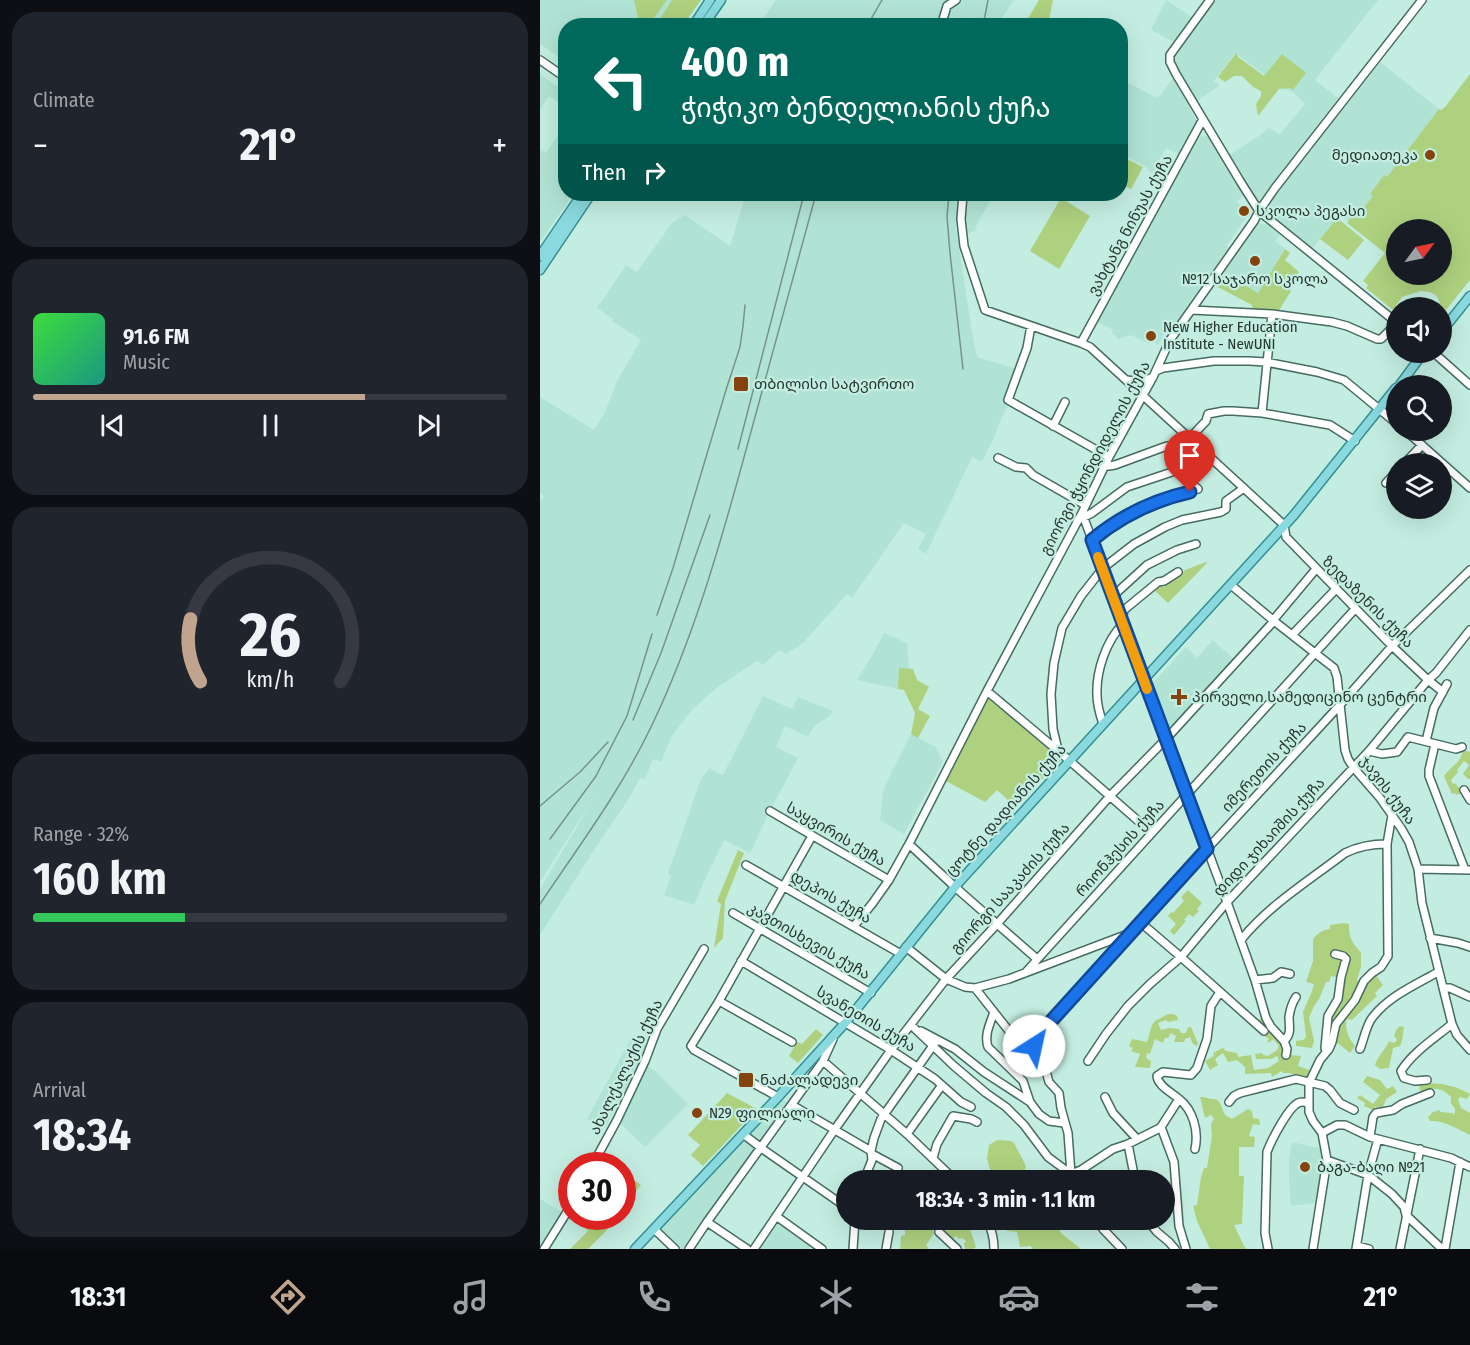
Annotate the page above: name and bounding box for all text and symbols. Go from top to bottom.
text: 400 m [681,37,789,87]
icon: left [582,42,660,120]
text: Climate [33,88,95,112]
text: ჭიჭიკო ბენდელიანის ქუჩა [681,92,1051,124]
text: 21° [240,118,300,172]
text: − [33,126,48,166]
text: + [492,126,507,166]
place label: მედიათეკა [1332,146,1418,164]
marker: მედიათეკა [1423,148,1437,162]
street label: ვახტანგ ნინუას ქუჩა [1084,151,1176,299]
icon: right [638,156,671,189]
text: Then [582,159,626,186]
place label: სკოლა პეგასი [1256,202,1365,220]
marker: სკოლა პეგასი [1237,204,1251,218]
north arrow [1386,219,1452,285]
map controls [1386,219,1452,519]
marker: №12 საჯარო სკოლა [1248,254,1262,268]
place label: №12 საჯარო სკოლა [1182,270,1328,288]
button: sound [1386,297,1452,363]
place label: New Higher Education Institute - NewUNI [1163,318,1298,353]
text: 91.6 FM [123,323,189,350]
marker: New Higher Education Institute - NewUNI [1144,329,1158,343]
text: Music [123,350,170,374]
street label: გიორგი ჭყონდიდელის ქუჩა [1036,358,1154,558]
marker: თბილისი სატვირთო [732,375,750,393]
place label: თბილისი სატვირთო [754,375,914,393]
button: search [1386,375,1452,441]
icon: previous [96,409,129,442]
icon: pause [254,409,287,442]
icon: next [412,409,445,442]
pin [1164,430,1215,492]
icon: arrive [1173,439,1206,472]
button: layers [1386,453,1452,519]
street label: ზედაზენის ქუჩა [1318,552,1418,652]
text: 26 [238,598,301,673]
text: km/h [246,667,294,693]
marker: პირველი სამედიცინო ცენტრი [1170,688,1188,706]
place label: პირველი სამედიცინო ცენტრი [1192,688,1427,706]
street label: იმერეთის ქუჩა [1218,718,1310,816]
street label: ცოტნე დადიანის ქუჩა [942,740,1070,880]
street label: ჯავის ქუჩა [1356,752,1420,828]
street label: დიდი ჯიხაიშის ქუჩა [1209,774,1329,900]
street label: რიონჰესის ქუჩა [1072,796,1168,900]
street label: საყვირის ქუჩა [783,798,889,870]
street label: გიორგი სააკაძის ქუჩა [947,819,1073,957]
text: Range · 32% [33,822,129,846]
text: 160 km [33,852,167,906]
street label: დეპოს ქუჩა [787,867,875,927]
street label: კავთისხევის ქუჩა [745,899,873,983]
street label: სვანეთის ქუჩა [813,982,919,1056]
street label: ახალქალაქის ქუჩა [585,996,667,1138]
position arrow [1002,1014,1066,1078]
marker: ნაძალადევი [737,1071,755,1089]
place label: ნაძალადევი [760,1071,858,1089]
text: Arrival [33,1078,86,1102]
place label: N29 ფილიალი [709,1104,815,1122]
marker: N29 ფილიალი [690,1106,704,1120]
text: 18:34 [33,1108,131,1162]
speed limit sign: 30 [558,1152,636,1230]
place label: ბაგა-ბაღი №21 [1317,1158,1425,1176]
marker: ბაგა-ბაღი №21 [1298,1160,1312,1174]
text: 18:34 · 3 min · 1.1 km [916,1186,1095,1213]
icon: directions [267,1276,309,1318]
icon: music [450,1276,492,1318]
icon: phone [633,1276,675,1318]
icon: climate [815,1276,857,1318]
icon: car [998,1276,1040,1318]
icon: filters [1181,1276,1223,1318]
text: 18:31 [70,1281,126,1313]
text: 21° [1363,1281,1400,1313]

